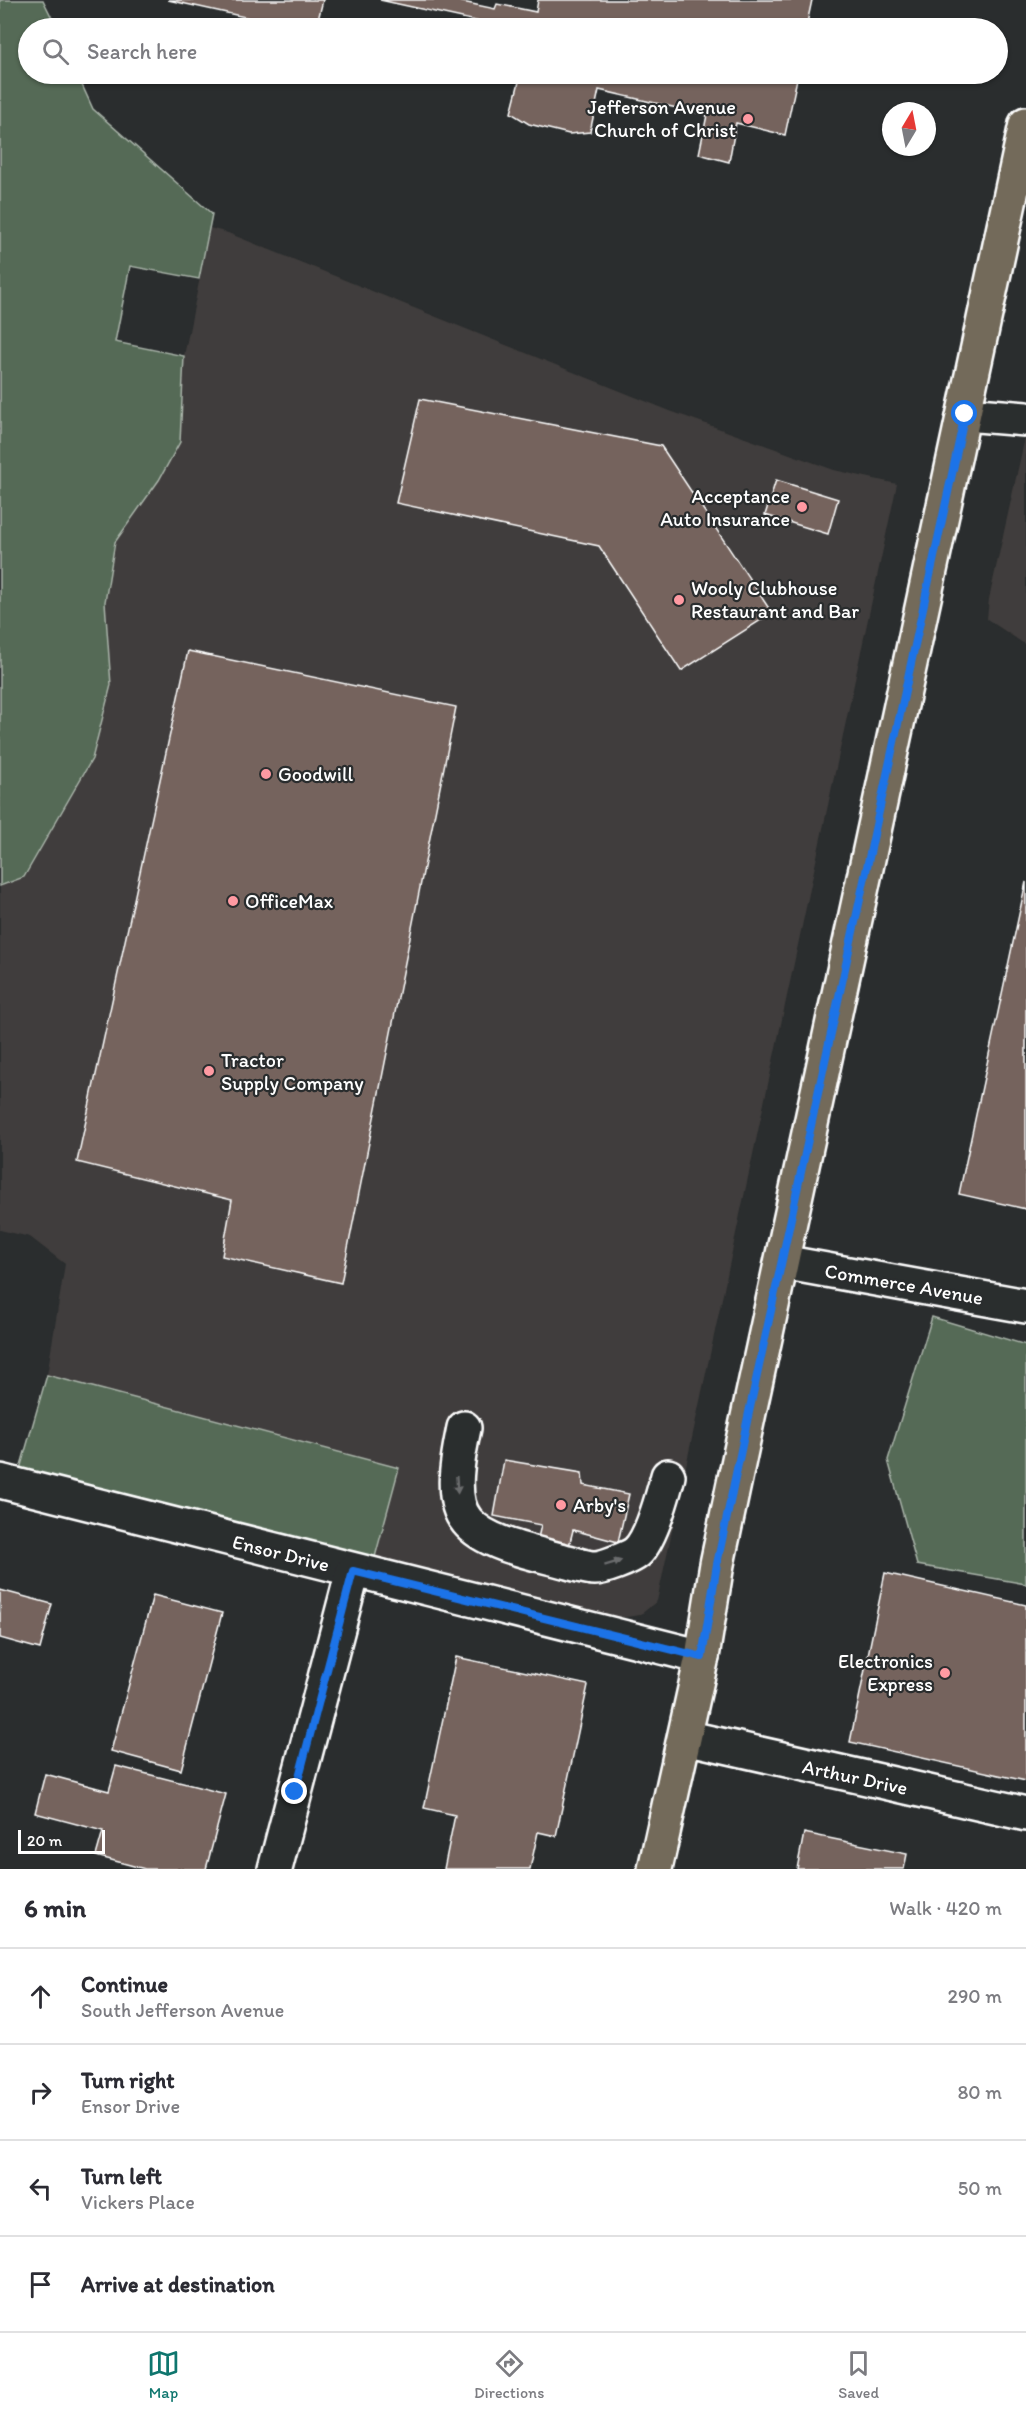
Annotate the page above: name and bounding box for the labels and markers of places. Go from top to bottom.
place label: Jefferson Avenue Church of Christ [587,95,736,142]
marker: Jefferson Avenue Church of Christ [741,112,755,126]
place label: Acceptance Auto Insurance [660,484,790,531]
marker: Acceptance Auto Insurance [795,500,809,514]
place label: Wooly Clubhouse Restaurant and Bar [691,576,859,623]
marker: Wooly Clubhouse Restaurant and Bar [672,593,686,607]
place label: Goodwill [278,762,354,786]
marker: Goodwill [259,767,273,781]
place label: OfficeMax [245,889,334,913]
marker: OfficeMax [226,894,240,908]
place label: Tractor Supply Company [221,1048,364,1095]
marker: Tractor Supply Company [202,1064,216,1078]
place label: Arby's [573,1493,626,1517]
marker: Arby's [554,1498,568,1512]
place label: Electronics Express [838,1649,933,1696]
marker: Electronics Express [938,1666,952,1680]

